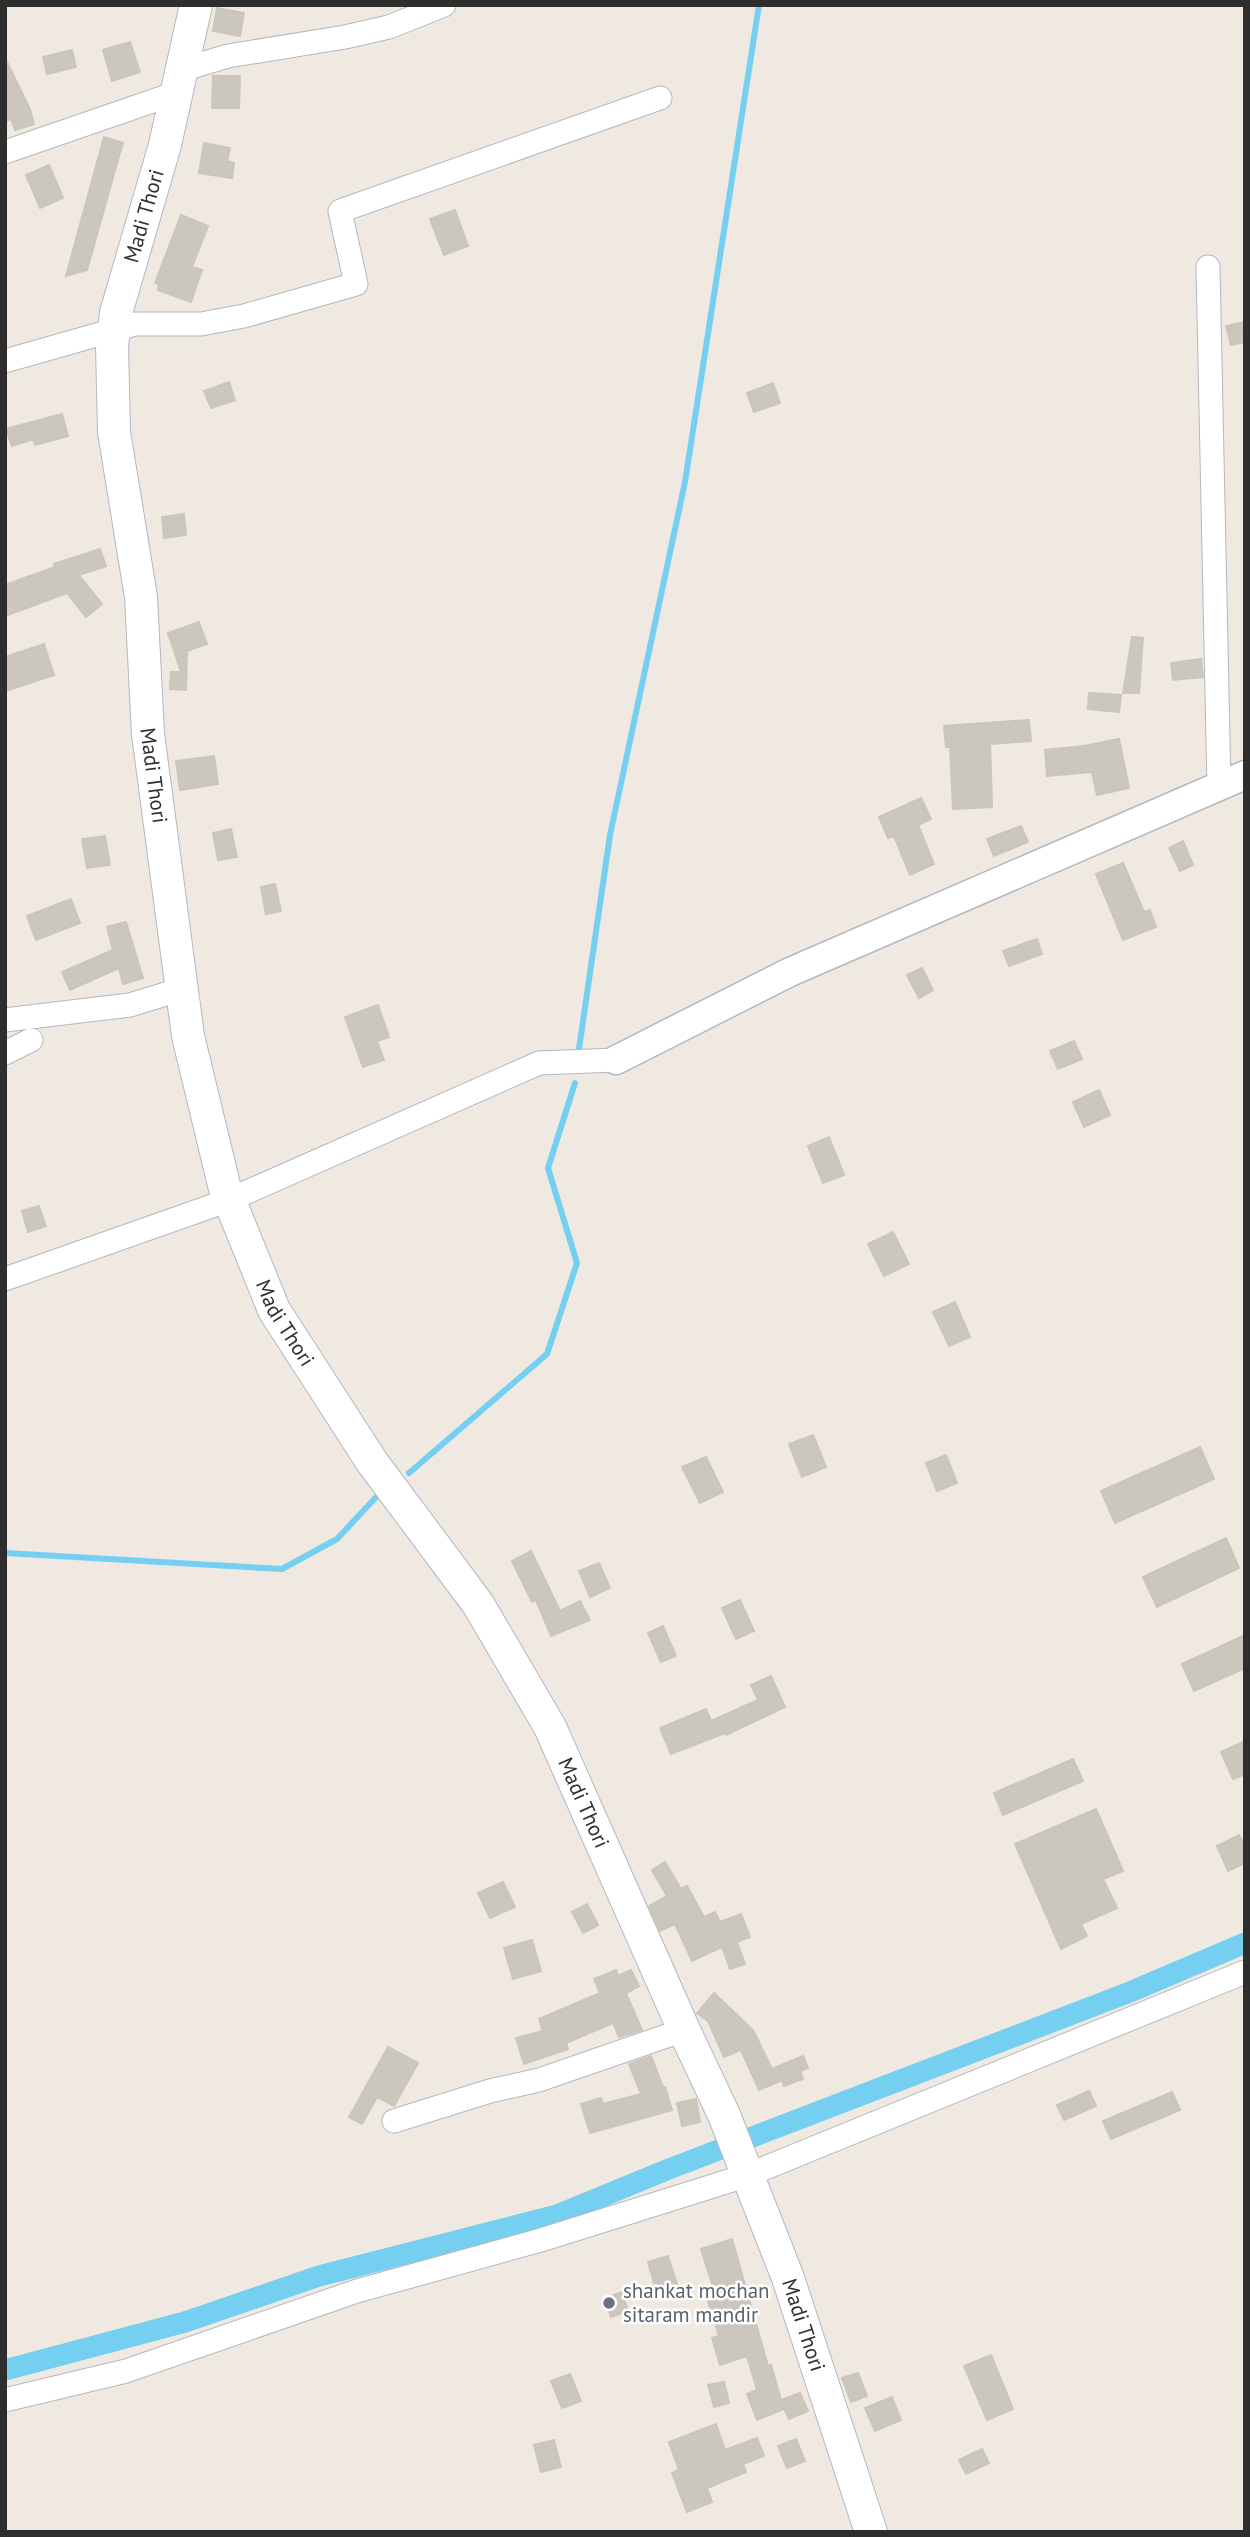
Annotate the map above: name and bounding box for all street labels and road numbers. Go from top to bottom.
street label: Madi Thori [117,166,170,266]
street label: Madi Thori [134,726,174,825]
street label: Madi Thori [250,1275,321,1371]
street label: Madi Thori [552,1753,616,1852]
street label: Madi Thori [776,2275,832,2375]

